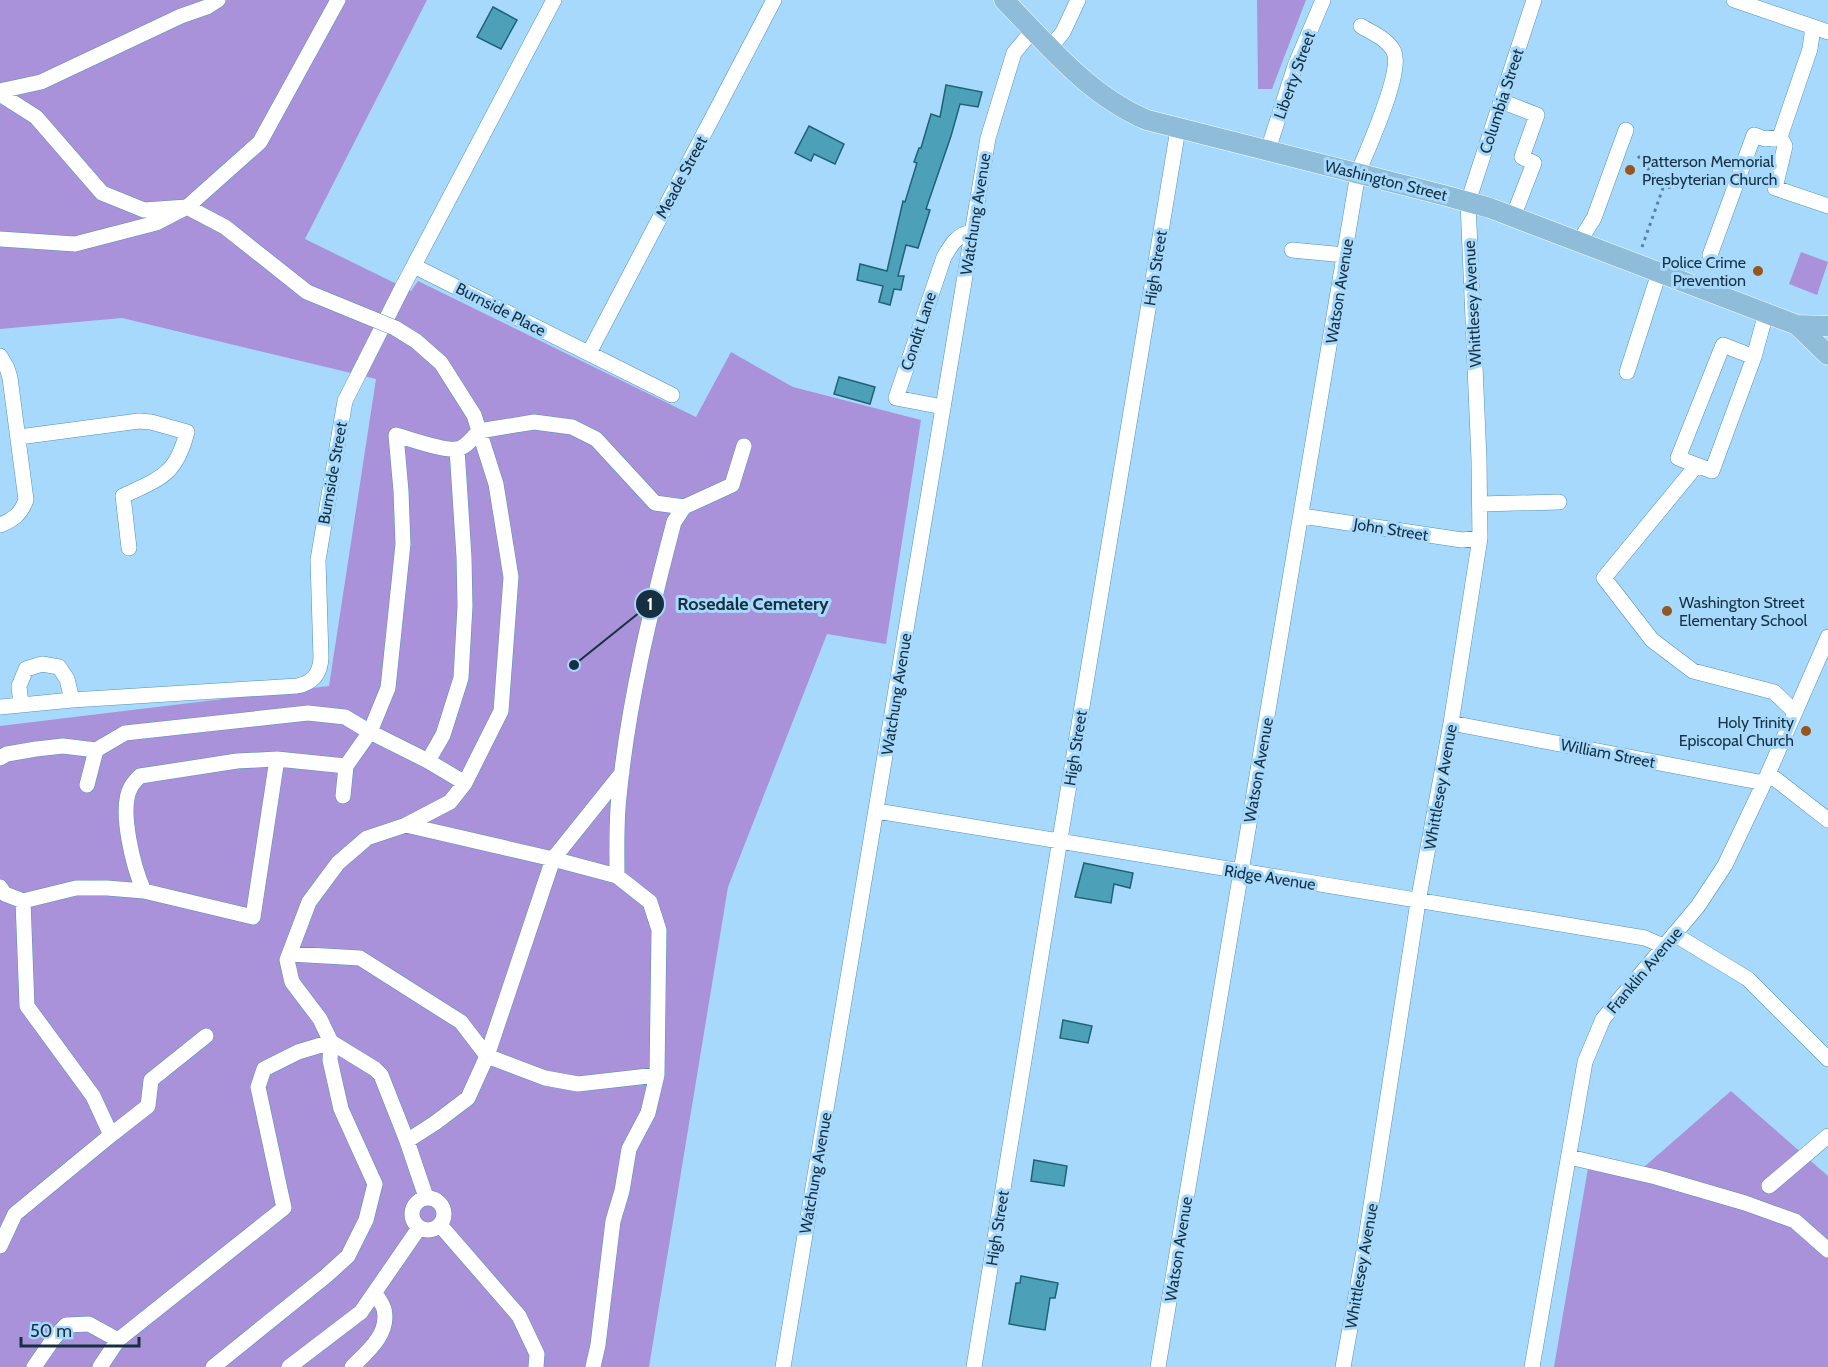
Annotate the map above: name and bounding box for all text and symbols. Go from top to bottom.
street label: Liberty Street [1270,28,1319,122]
street label: Columbia Street [1476,46,1528,156]
street label: Meade Street [652,132,711,222]
street label: Watchung Avenue [956,152,994,276]
place label: Patterson Memorial Presbyterian Church [1642,152,1777,189]
street label: Washington Street [1323,156,1450,205]
marker: Patterson Memorial Presbyterian Church [1623,163,1637,177]
street label: High Street [1140,229,1171,307]
street label: Watson Avenue [1322,237,1357,345]
street label: Whittlesey Avenue [1460,240,1485,368]
place label: Police Crime Prevention [1662,253,1746,290]
marker: Police Crime Prevention [1751,264,1765,278]
street label: Burnside Place [453,279,549,340]
street label: Condit Lane [897,289,940,373]
street label: Burnside Street [314,420,351,526]
street label: John Street [1351,514,1430,545]
callout: Rosedale Cemetery [635,586,841,622]
text: 1 [647,593,653,615]
text: Rosedale Cemetery [677,593,829,615]
place label: Washington Street Elementary School [1679,593,1807,630]
marker: Washington Street Elementary School [1660,604,1674,618]
street label: Watchung Avenue [877,632,915,756]
street label: High Street [1060,709,1091,787]
place label: Holy Trinity Episcopal Church [1679,713,1794,750]
street label: Watson Avenue [1240,716,1277,824]
street label: Whittlesey Avenue [1420,723,1461,851]
marker: Holy Trinity Episcopal Church [1799,724,1813,738]
street label: William Street [1559,735,1657,772]
street label: Ridge Avenue [1223,861,1317,894]
street label: Franklin Avenue [1603,923,1686,1017]
street label: Watchung Avenue [795,1111,836,1235]
street label: High Street [982,1189,1013,1267]
street label: Watson Avenue [1161,1195,1196,1303]
street label: Whittlesey Avenue [1341,1202,1382,1330]
scale bar [21,1310,140,1348]
text: 50 m [30,1320,72,1342]

